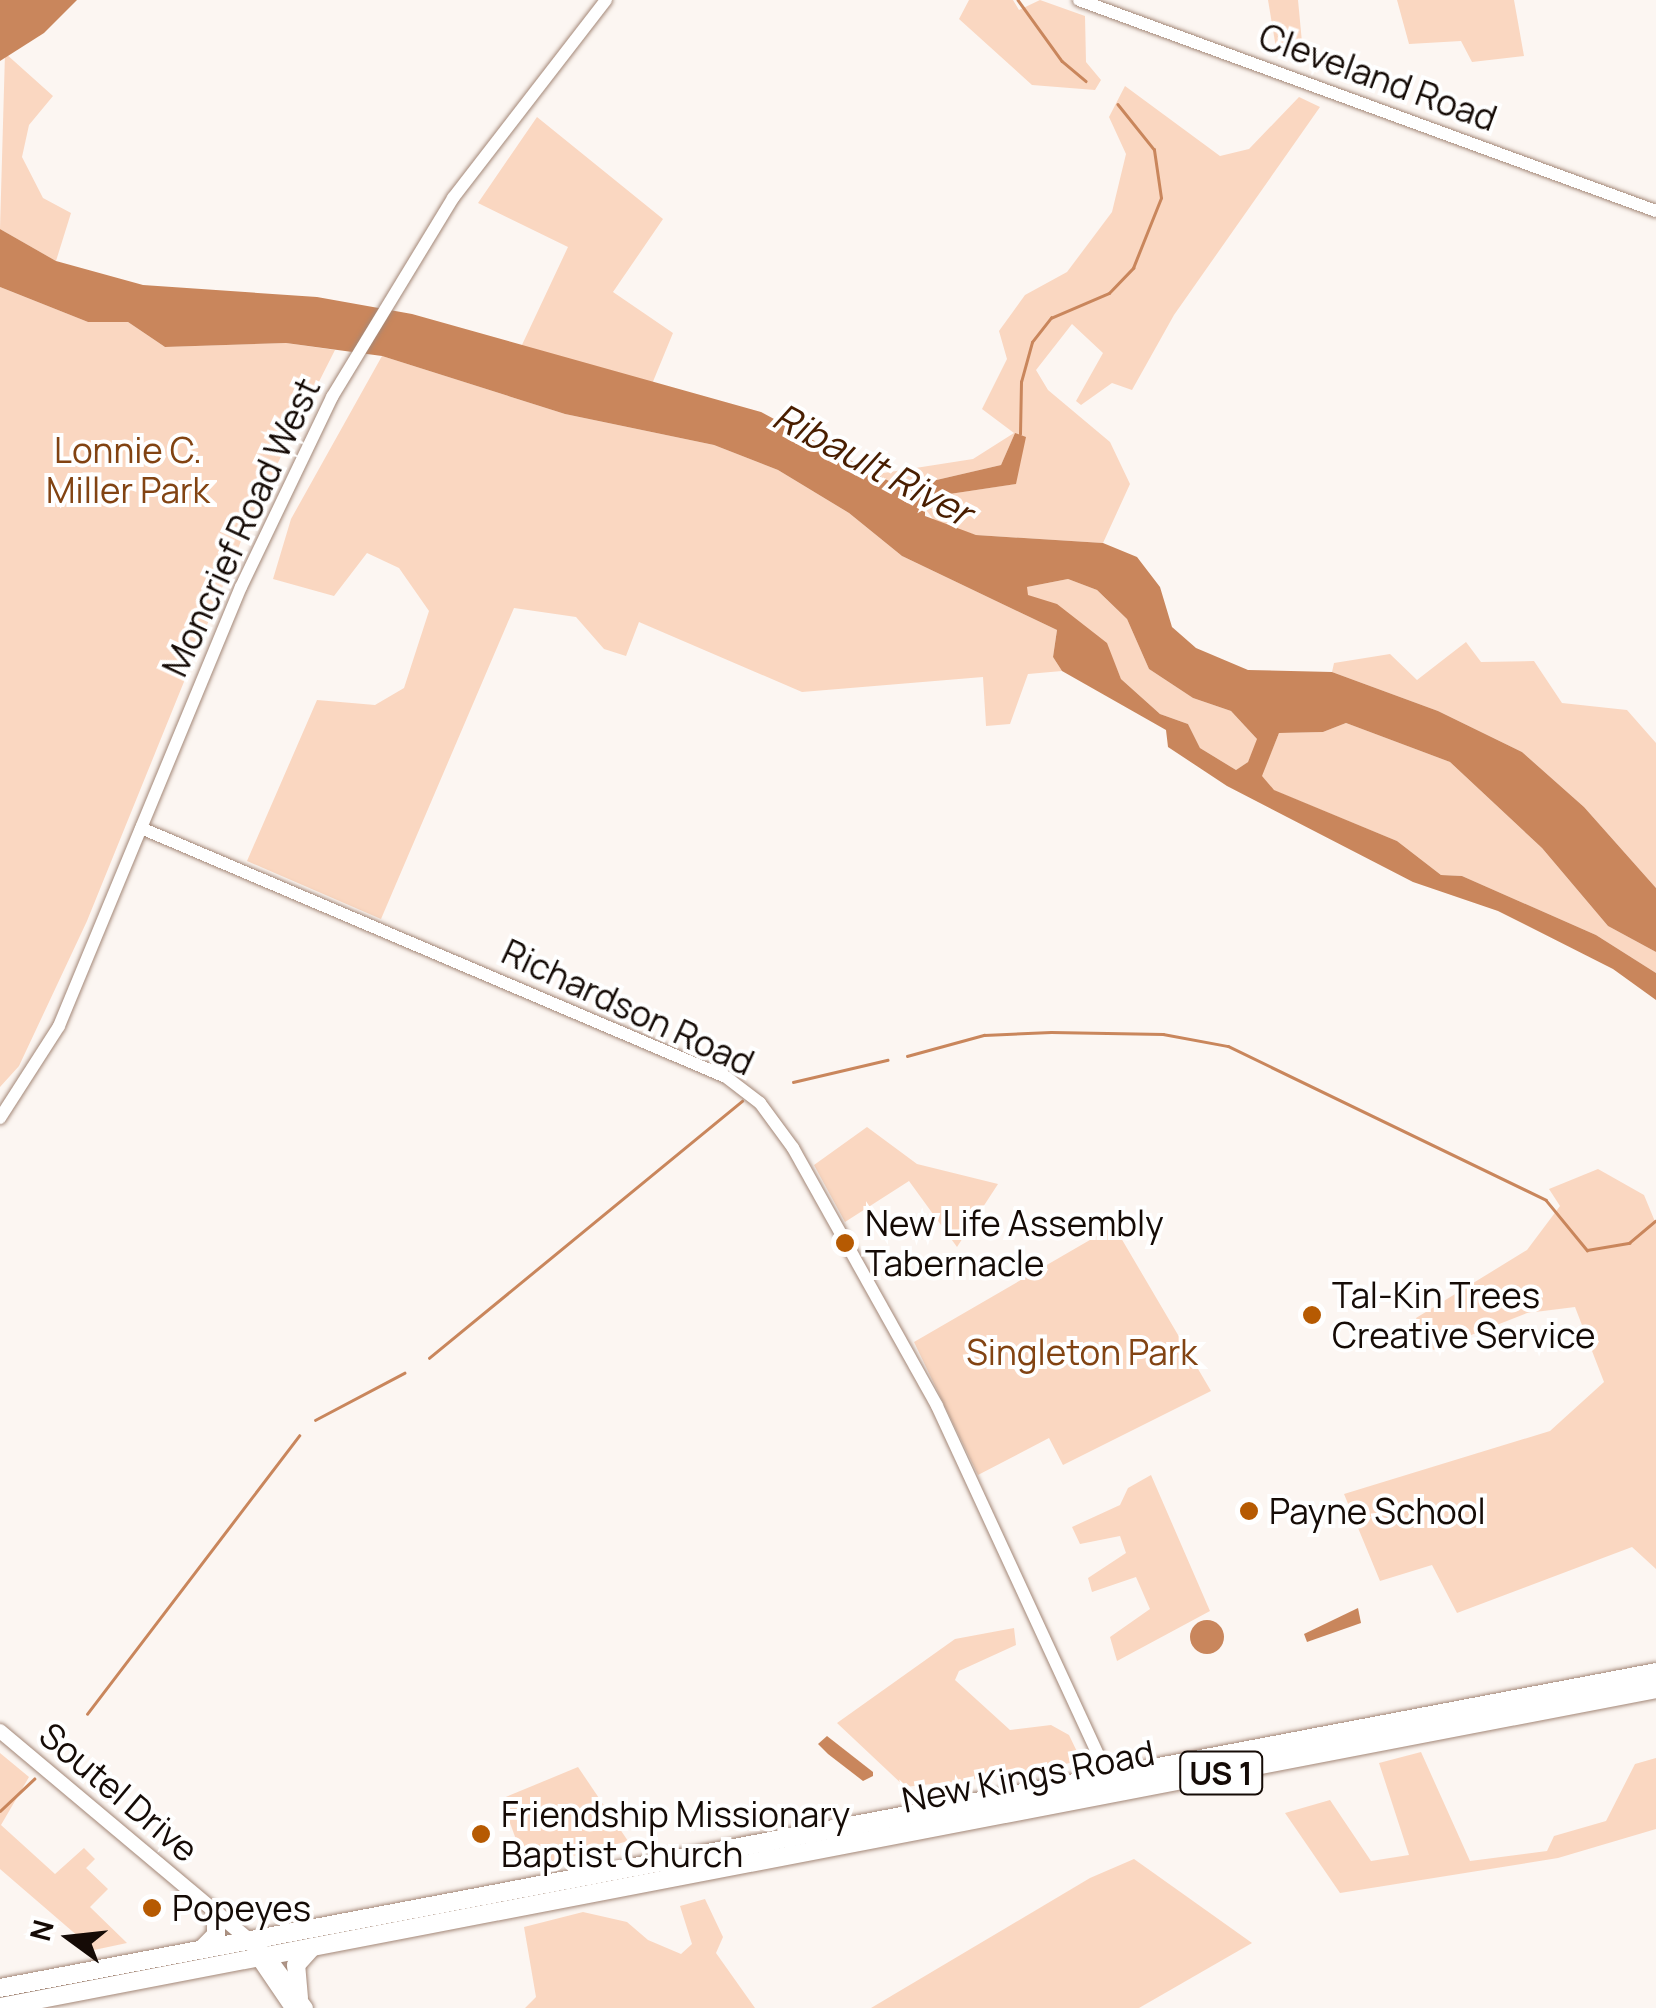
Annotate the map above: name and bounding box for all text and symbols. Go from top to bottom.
street label: Cleveland Road [1254,15,1502,139]
street label: Moncrief Road West [153,371,329,683]
water label: Ribault River [766,393,980,535]
park label: Lonnie C. Miller Park [46,429,210,511]
street label: Richardson Road [496,930,760,1084]
place label: New Life Assembly Tabernacle [865,1202,1164,1284]
marker: New Life Assembly Tabernacle [834,1232,856,1254]
place label: Tal-Kin Trees Creative Service [1332,1274,1595,1356]
marker: Tal-Kin Trees Creative Service [1301,1304,1323,1326]
park label: Singleton Park [966,1331,1198,1373]
place label: Payne School [1269,1490,1486,1532]
marker: Payne School [1238,1500,1260,1522]
street label: Soutel Drive [31,1714,207,1870]
street label: New Kings Road [898,1731,1158,1821]
road number: US 1 [1178,1746,1264,1800]
place label: Friendship Missionary Baptist Church [501,1793,850,1875]
marker: Friendship Missionary Baptist Church [470,1823,492,1845]
place label: Popeyes [172,1887,311,1929]
north arrow [20,1888,120,1988]
marker: Popeyes [141,1897,163,1919]
text: N [20,1916,62,1945]

